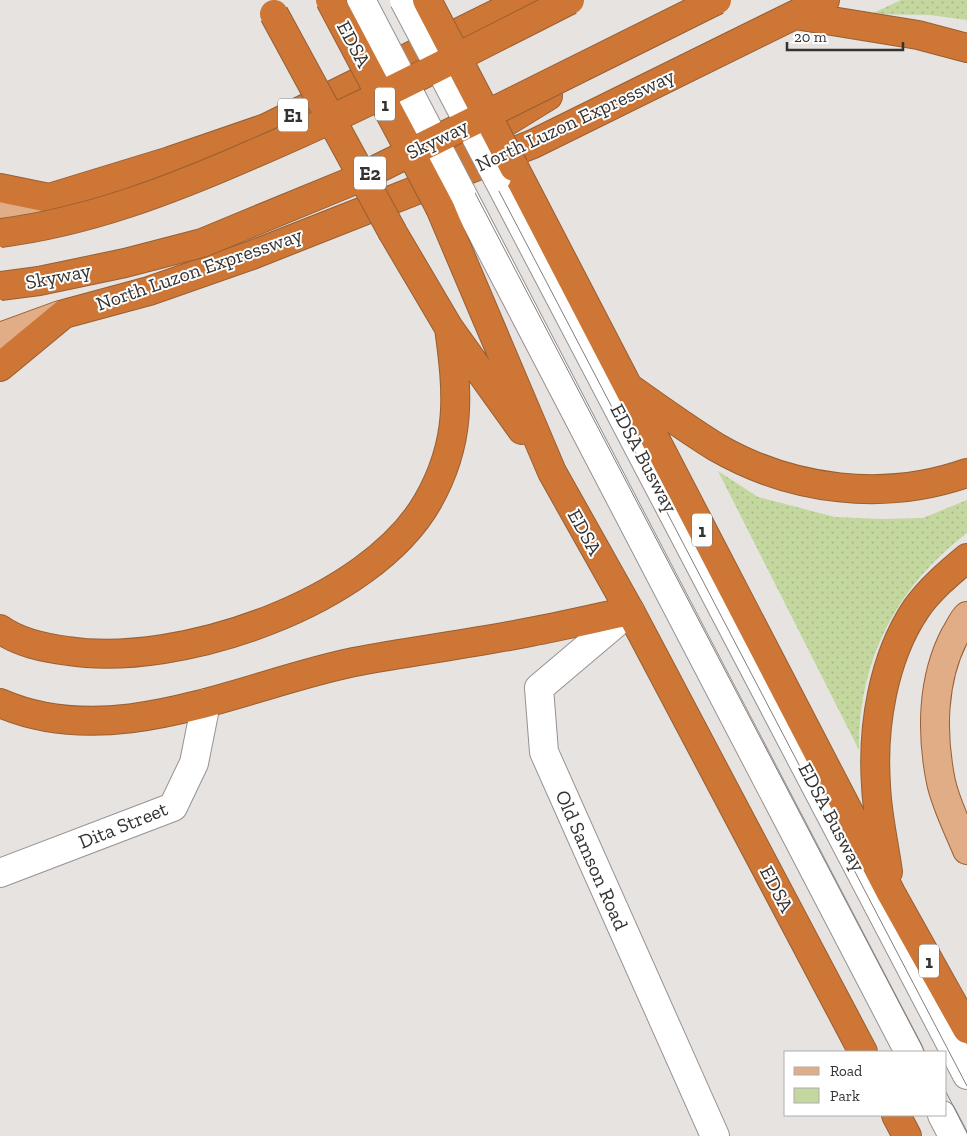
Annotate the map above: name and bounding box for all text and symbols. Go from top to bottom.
street label: EDSA [332,17,377,72]
scale bar [787,20,903,52]
text: 20 m [794,28,827,46]
street label: North Luzon Expressway [472,63,679,177]
road number: 1 [375,88,395,120]
road number: E1 [278,98,308,132]
street label: Skyway [402,113,473,164]
road number: E2 [354,156,386,190]
street label: North Luzon Expressway [93,222,306,316]
street label: Skyway [23,258,93,294]
street label: EDSA Busway [605,399,683,517]
street label: EDSA [563,505,608,560]
road number: 1 [692,514,712,546]
street label: EDSA Busway [793,758,871,876]
street label: Old Samson Road [550,786,634,934]
street label: Dita Street [75,796,172,854]
street label: EDSA [755,862,800,917]
road number: 1 [919,944,939,978]
legend [784,1051,947,1116]
text: Road [830,1062,863,1080]
text: Park [830,1087,860,1105]

